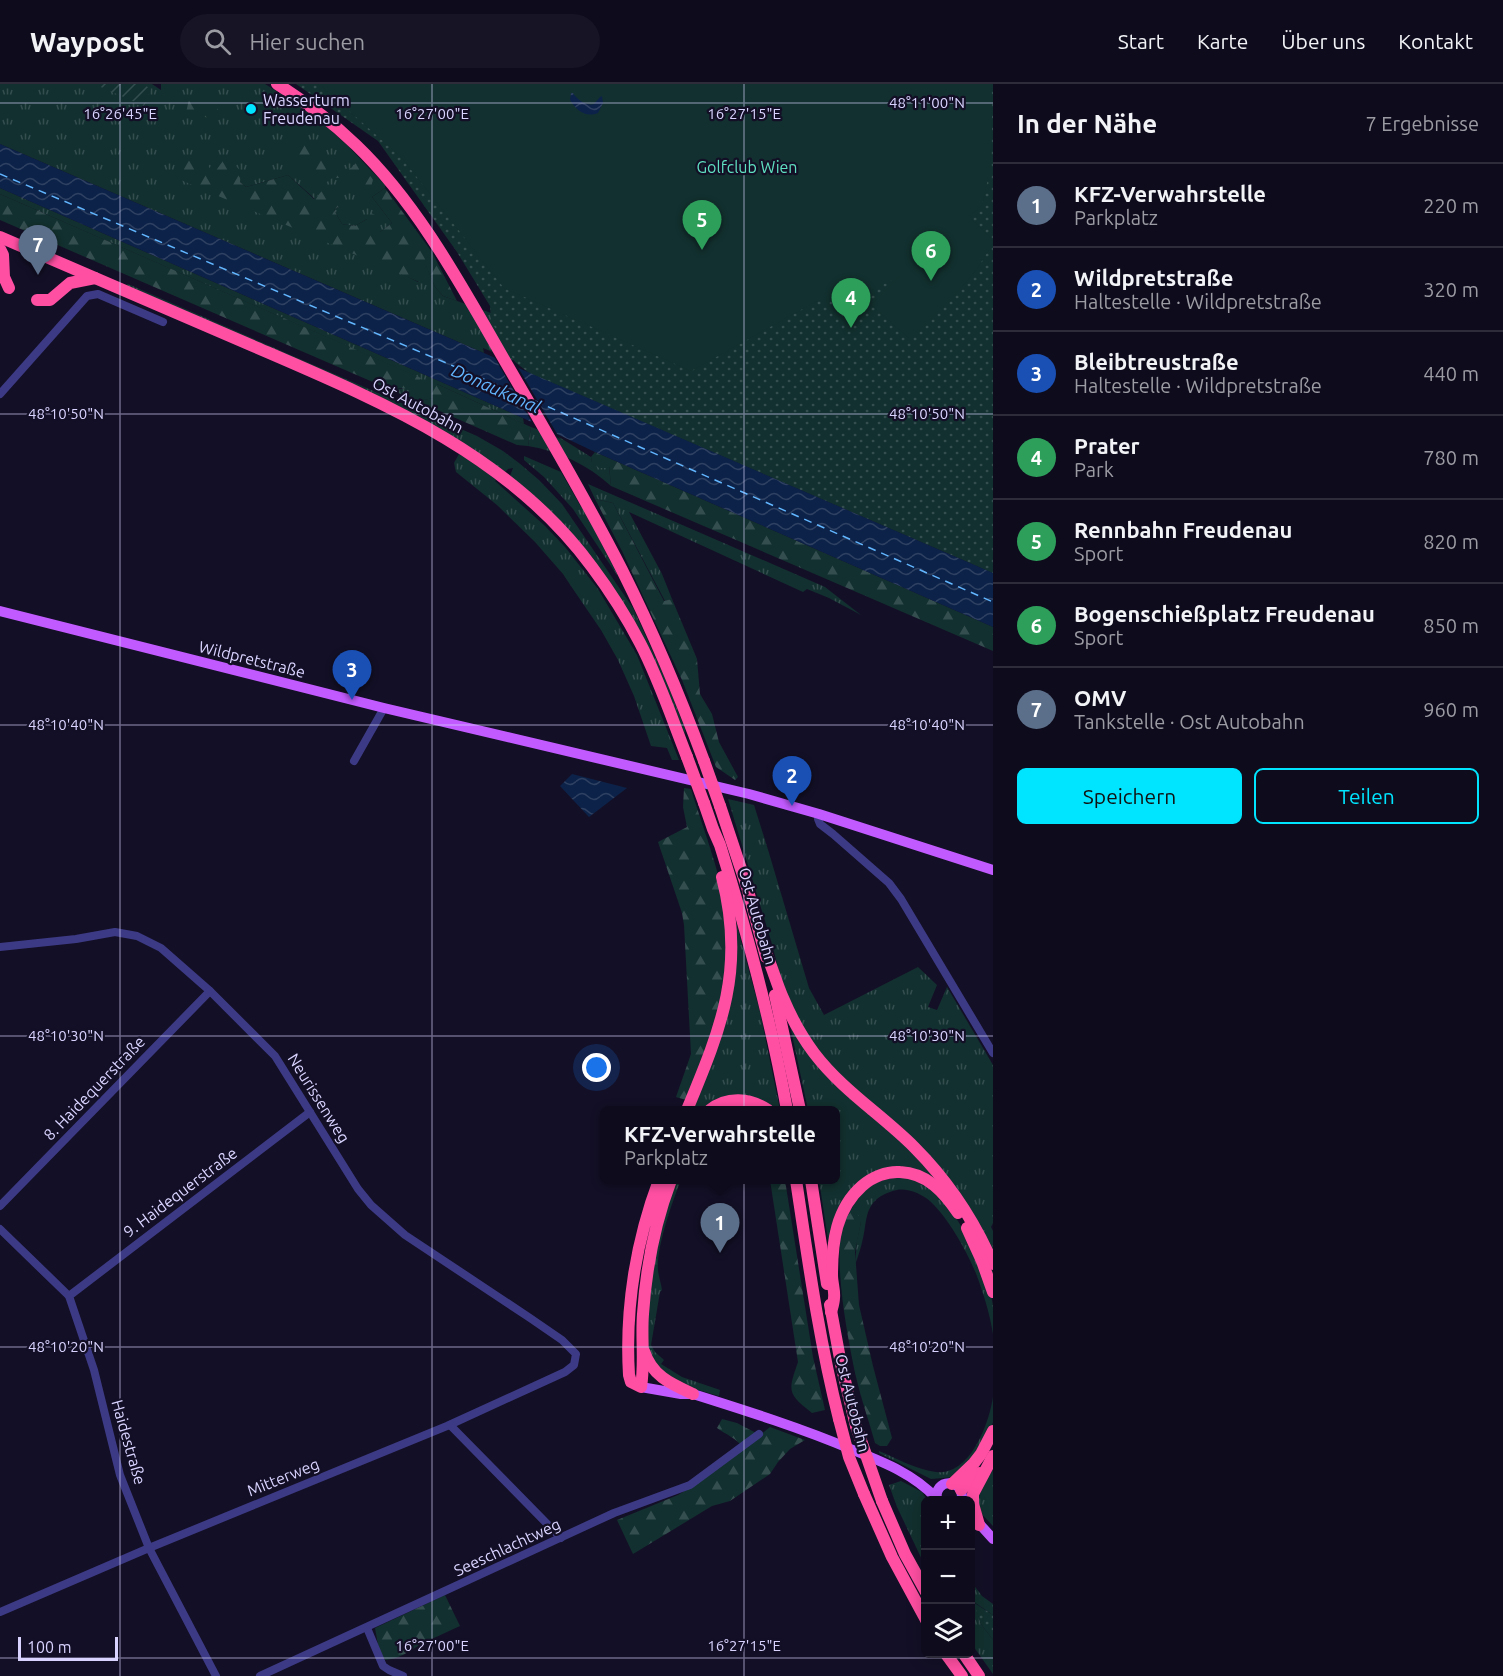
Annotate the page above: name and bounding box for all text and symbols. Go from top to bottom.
search box [180,14,600,68]
icon: search [201,25,234,58]
text: Waypost [30,26,144,57]
text: Hier suchen [249,29,365,54]
text: Start [1118,29,1164,53]
text: Karte [1197,29,1248,53]
text: Über uns [1281,29,1365,53]
text: Kontakt [1398,29,1473,53]
place label: Wasserturm Freudenau [263,91,350,127]
text: 48°11'00"N [889,94,965,111]
marker: Wasserturm Freudenau [244,102,258,116]
text: 16°26'45"E [83,105,157,122]
text: 16°27'00"E [395,105,469,122]
text: 16°27'15"E [707,105,781,122]
text: In der Nähe [1017,109,1157,138]
text: 7 Ergebnisse [1365,112,1479,135]
park label: Golfclub Wien [696,158,798,176]
text: KFZ-Verwahrstelle [1074,181,1266,206]
text: 1 [1031,194,1042,217]
text: 220 m [1423,194,1479,217]
pin: 5 [682,200,722,250]
text: Parkplatz [1074,206,1158,229]
pin: 7 [18,226,57,275]
pin: 6 [912,232,950,281]
text: Wildpretstraße [1074,265,1233,290]
pin: 4 [832,278,870,328]
text: 2 [1031,278,1042,301]
text: 320 m [1423,278,1479,301]
text: Haltestelle · Wildpretstraße [1074,290,1322,313]
text: Bleibtreustraße [1074,349,1239,374]
water label: Donaukanal [449,360,544,417]
text: 3 [1031,362,1042,385]
text: 440 m [1423,362,1479,385]
street label: Ost Autobahn [369,374,467,436]
text: Haltestelle · Wildpretstraße [1074,374,1322,397]
text: 48°10'50"N [28,405,104,422]
text: 48°10'50"N [889,405,965,422]
text: Prater [1074,433,1140,458]
text: 4 [1031,446,1042,469]
text: 780 m [1423,446,1479,469]
text: Park [1074,458,1114,481]
text: Rennbahn Freudenau [1074,517,1292,542]
text: 5 [1031,530,1042,553]
text: 820 m [1423,530,1479,553]
text: Sport [1074,542,1123,565]
text: Bogenschießplatz Freudenau [1074,601,1375,626]
text: 6 [1031,614,1042,637]
text: 850 m [1423,614,1479,637]
text: Sport [1074,626,1123,649]
street label: Wildpretstraße [197,637,307,681]
pin: 3 [332,650,372,700]
text: OMV [1074,685,1126,710]
text: 7 [1031,698,1042,721]
text: 960 m [1423,698,1479,721]
text: Tankstelle · Ost Autobahn [1074,710,1305,733]
text: 48°10'40"N [28,716,104,733]
text: 48°10'40"N [889,716,965,733]
pin: 2 [772,756,812,806]
button: Speichern [1017,768,1242,824]
button: Teilen [1254,768,1479,824]
street label: Ost Autobahn [736,865,780,967]
text: 48°10'30"N [28,1027,104,1044]
text: 48°10'30"N [889,1027,965,1044]
street label: 8. Haidequerstraße [40,1032,148,1144]
street label: Neurissenweg [284,1050,354,1146]
your location [582,1053,611,1082]
popup [600,1106,840,1184]
text: KFZ-Verwahrstelle [624,1121,816,1146]
street label: 9. Haidequerstraße [120,1143,240,1241]
text: Parkplatz [624,1146,708,1169]
pin: 1 [700,1204,740,1253]
text: 48°10'20"N [28,1338,104,1355]
text: 48°10'20"N [889,1338,965,1355]
street label: Ost Autobahn [832,1352,874,1454]
street label: Haidestraße [108,1397,150,1487]
street label: Mitterweg [244,1454,322,1500]
map controls [921,1496,975,1658]
button: + [921,1496,975,1550]
street label: Seeschlachtweg [451,1514,563,1580]
button: − [921,1550,975,1604]
button: layers [921,1604,975,1658]
scale bar [18,1634,118,1662]
text: 16°27'00"E [395,1637,469,1654]
text: 16°27'15"E [707,1637,781,1654]
text: 100 m [27,1638,72,1656]

